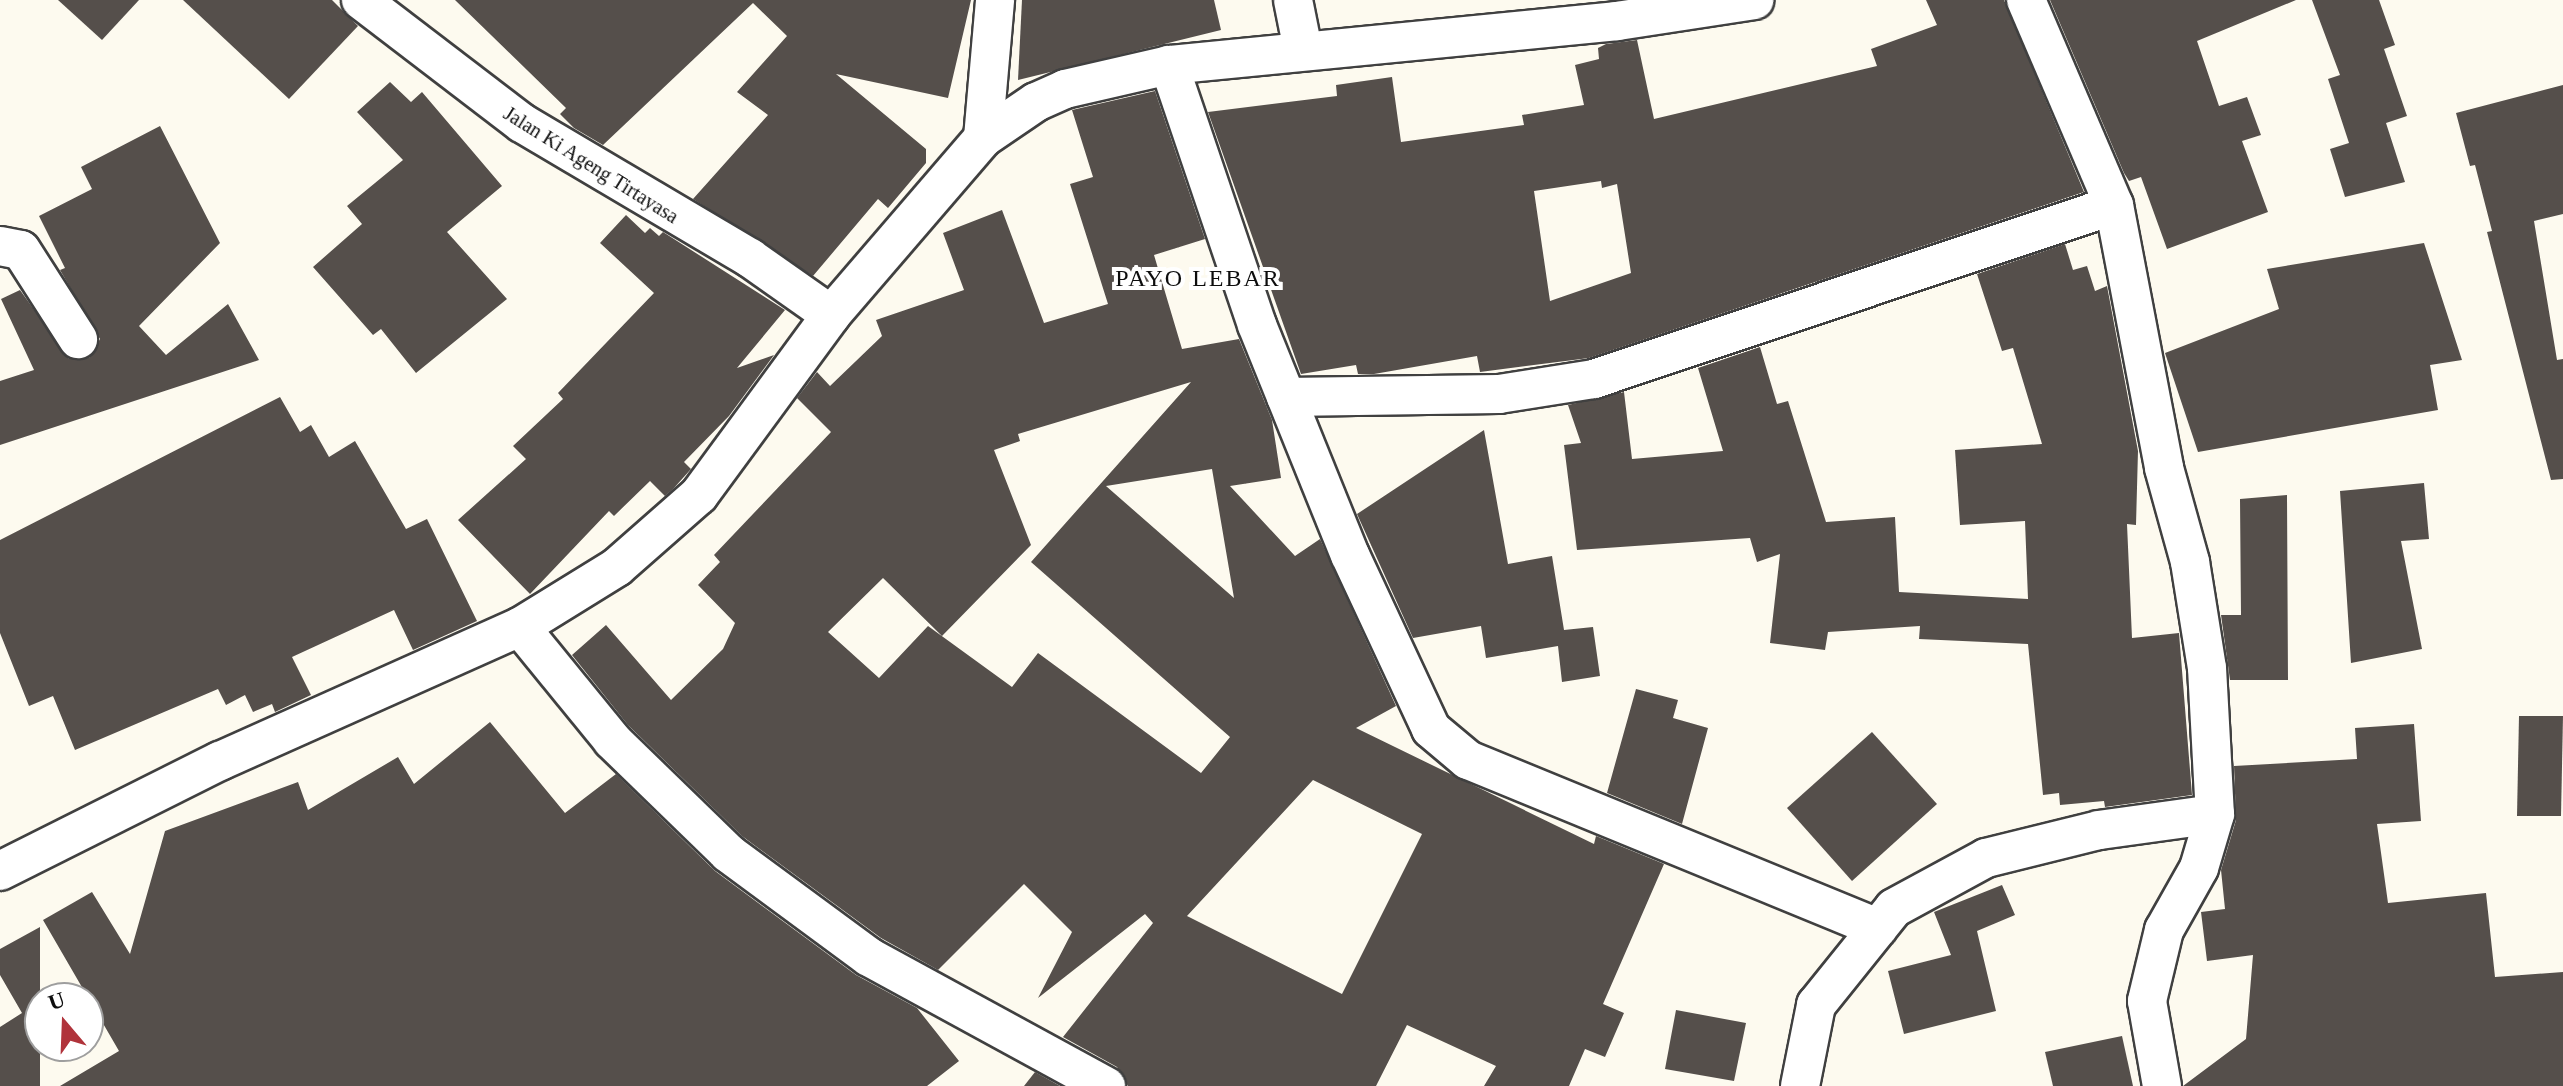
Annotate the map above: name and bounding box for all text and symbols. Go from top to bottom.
street label: Jalan Ki Ageng Tirtayasa [499,101,683,229]
district label: PAYO LEBAR [1115,265,1281,293]
north arrow [24,982,104,1062]
text: U [45,986,68,1015]

